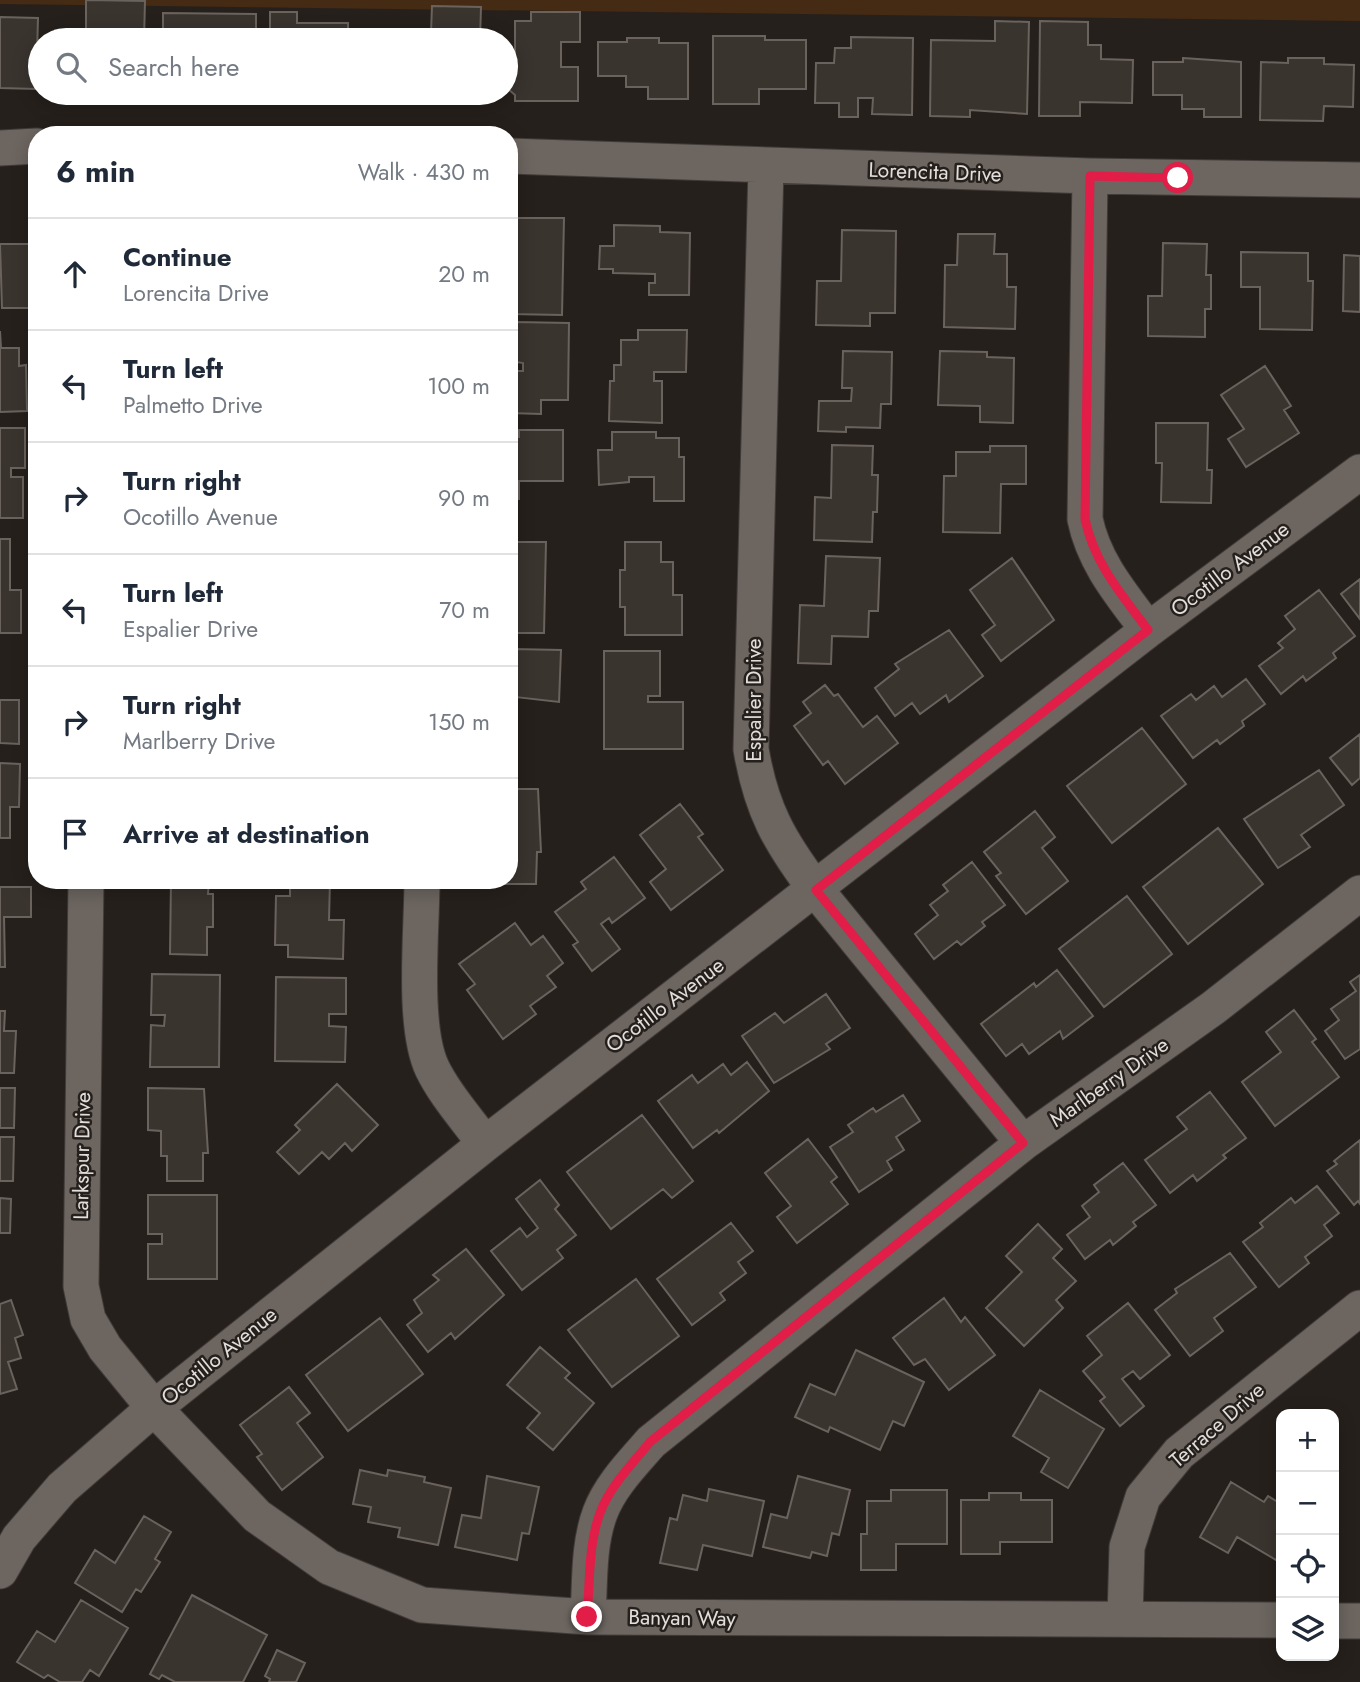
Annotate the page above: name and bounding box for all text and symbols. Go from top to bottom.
search box [28,28,518,105]
icon: search [52,48,90,86]
text: Search here [108,48,240,86]
text: 6 min [56,150,135,193]
text: Walk · 430 m [358,155,490,189]
street label: Lorencita Drive [868,155,1002,189]
route start [1162,162,1193,193]
text: Continue [123,238,232,276]
icon: ahead [56,255,94,293]
text: 20 m [438,257,490,291]
text: Lorencita Drive [123,276,269,310]
text: Turn left [123,350,223,388]
icon: left [56,367,94,405]
text: 100 m [427,369,490,403]
text: Palmetto Drive [123,388,263,422]
text: Turn right [123,462,241,500]
icon: right [56,479,94,517]
text: 90 m [438,481,490,515]
text: Ocotillo Avenue [123,500,278,534]
street label: Ocotillo Avenue [1164,514,1296,624]
text: Turn left [123,574,223,612]
icon: left [56,591,94,629]
text: 70 m [439,593,490,627]
text: Espalier Drive [123,612,258,646]
street label: Espalier Drive [739,638,769,762]
text: Turn right [123,686,241,724]
icon: right [56,703,94,741]
text: 150 m [428,705,490,739]
text: Marlberry Drive [123,724,275,758]
icon: arrive [56,815,94,853]
text: Arrive at destination [123,815,370,853]
street label: Ocotillo Avenue [599,950,731,1060]
street label: Marlberry Drive [1043,1030,1175,1134]
street label: Larkspur Drive [66,1092,98,1220]
street label: Ocotillo Avenue [155,1300,284,1412]
street label: Terrace Drive [1163,1375,1271,1475]
map controls [1276,1409,1339,1661]
button: + [1276,1409,1339,1472]
button: − [1276,1472,1339,1535]
button: locate [1276,1535,1339,1598]
button: layers [1276,1598,1339,1661]
route end [571,1601,602,1632]
street label: Banyan Way [628,1602,737,1634]

